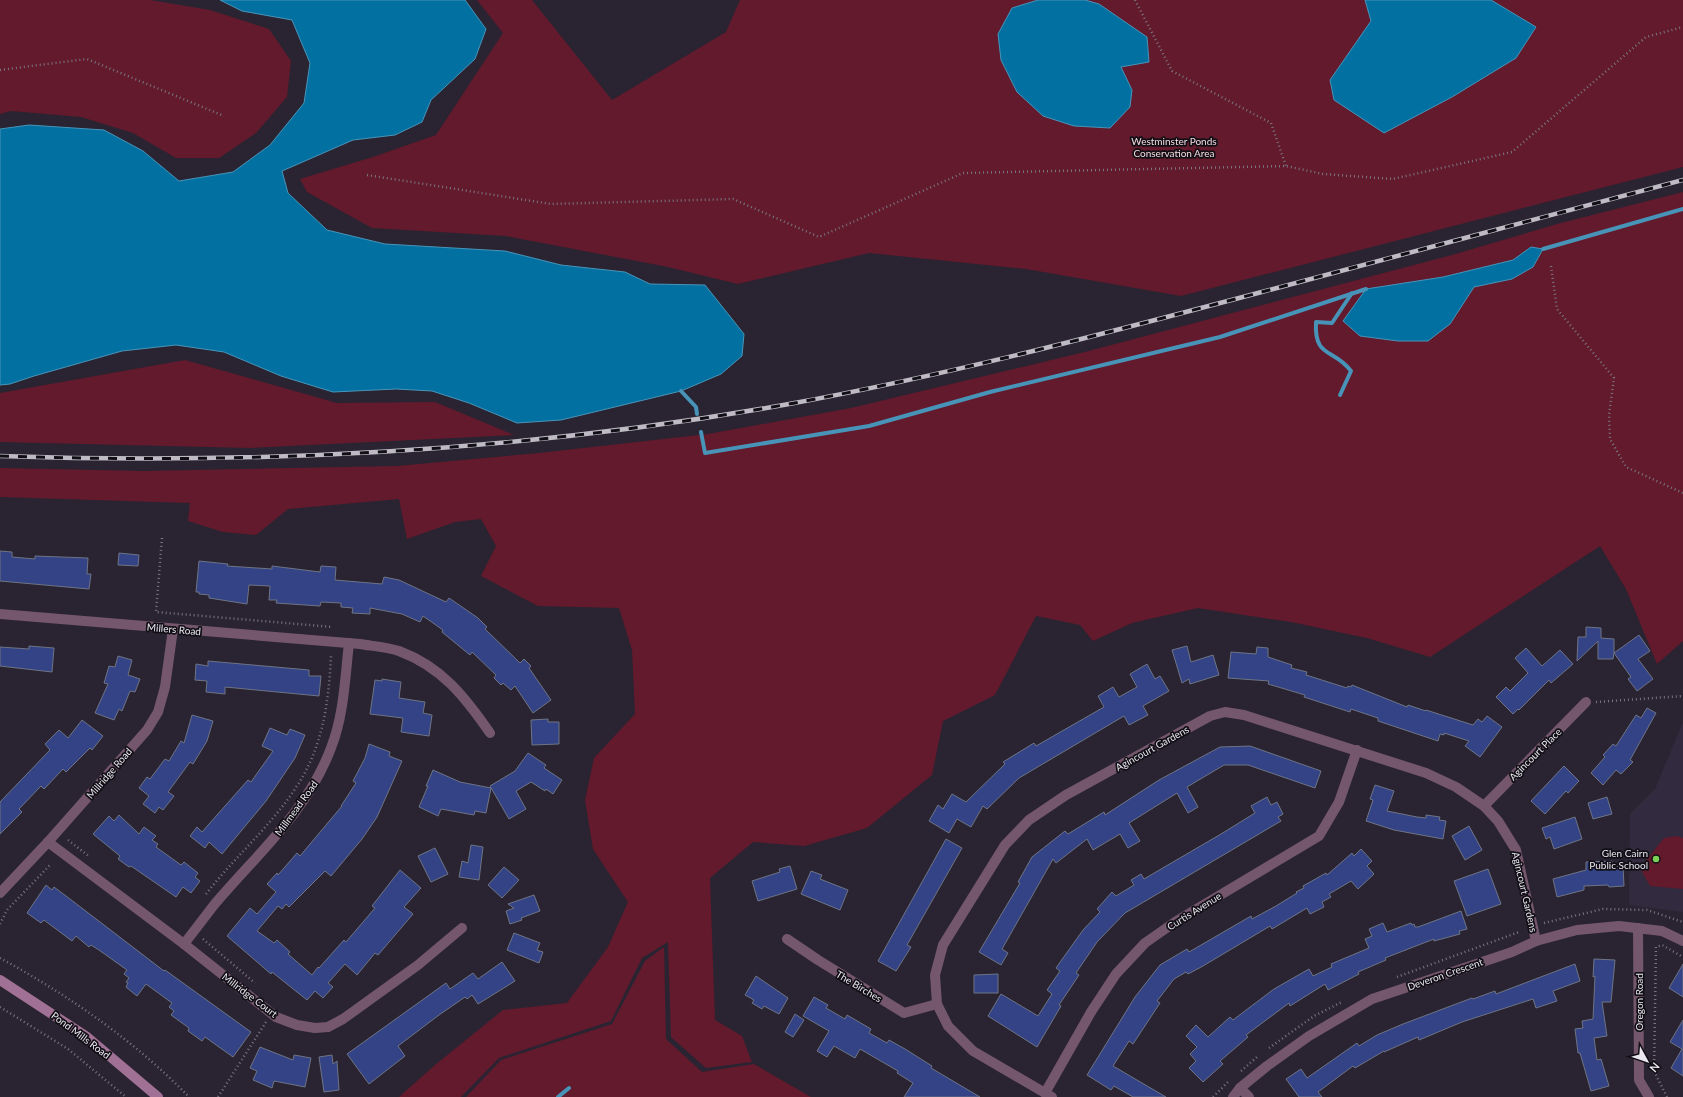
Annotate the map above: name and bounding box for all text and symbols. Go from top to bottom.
park label: Westminster Ponds Conservation Area [1131,135,1217,159]
street label: Millers Road [146,621,202,637]
street label: Agincourt Gardens [1113,723,1191,773]
street label: Agincourt Place [1506,725,1564,783]
street label: Millridge Road [84,745,134,801]
street label: Millmead Road [272,778,320,838]
place label: Glen Cairn Public School [1589,847,1648,871]
street label: Agincourt Gardens [1510,851,1540,933]
marker: Glen Cairn Public School [1651,854,1661,864]
street label: Curtis Avenue [1165,890,1223,932]
street label: Deveron Crescent [1406,955,1485,993]
street label: The Birches [834,968,884,1004]
street label: Millridge Court [220,970,280,1020]
street label: Oregon Road [1633,973,1645,1031]
street label: Pond Mills Road [49,1009,113,1061]
north arrow [1627,1041,1667,1081]
text: N [1647,1060,1663,1075]

